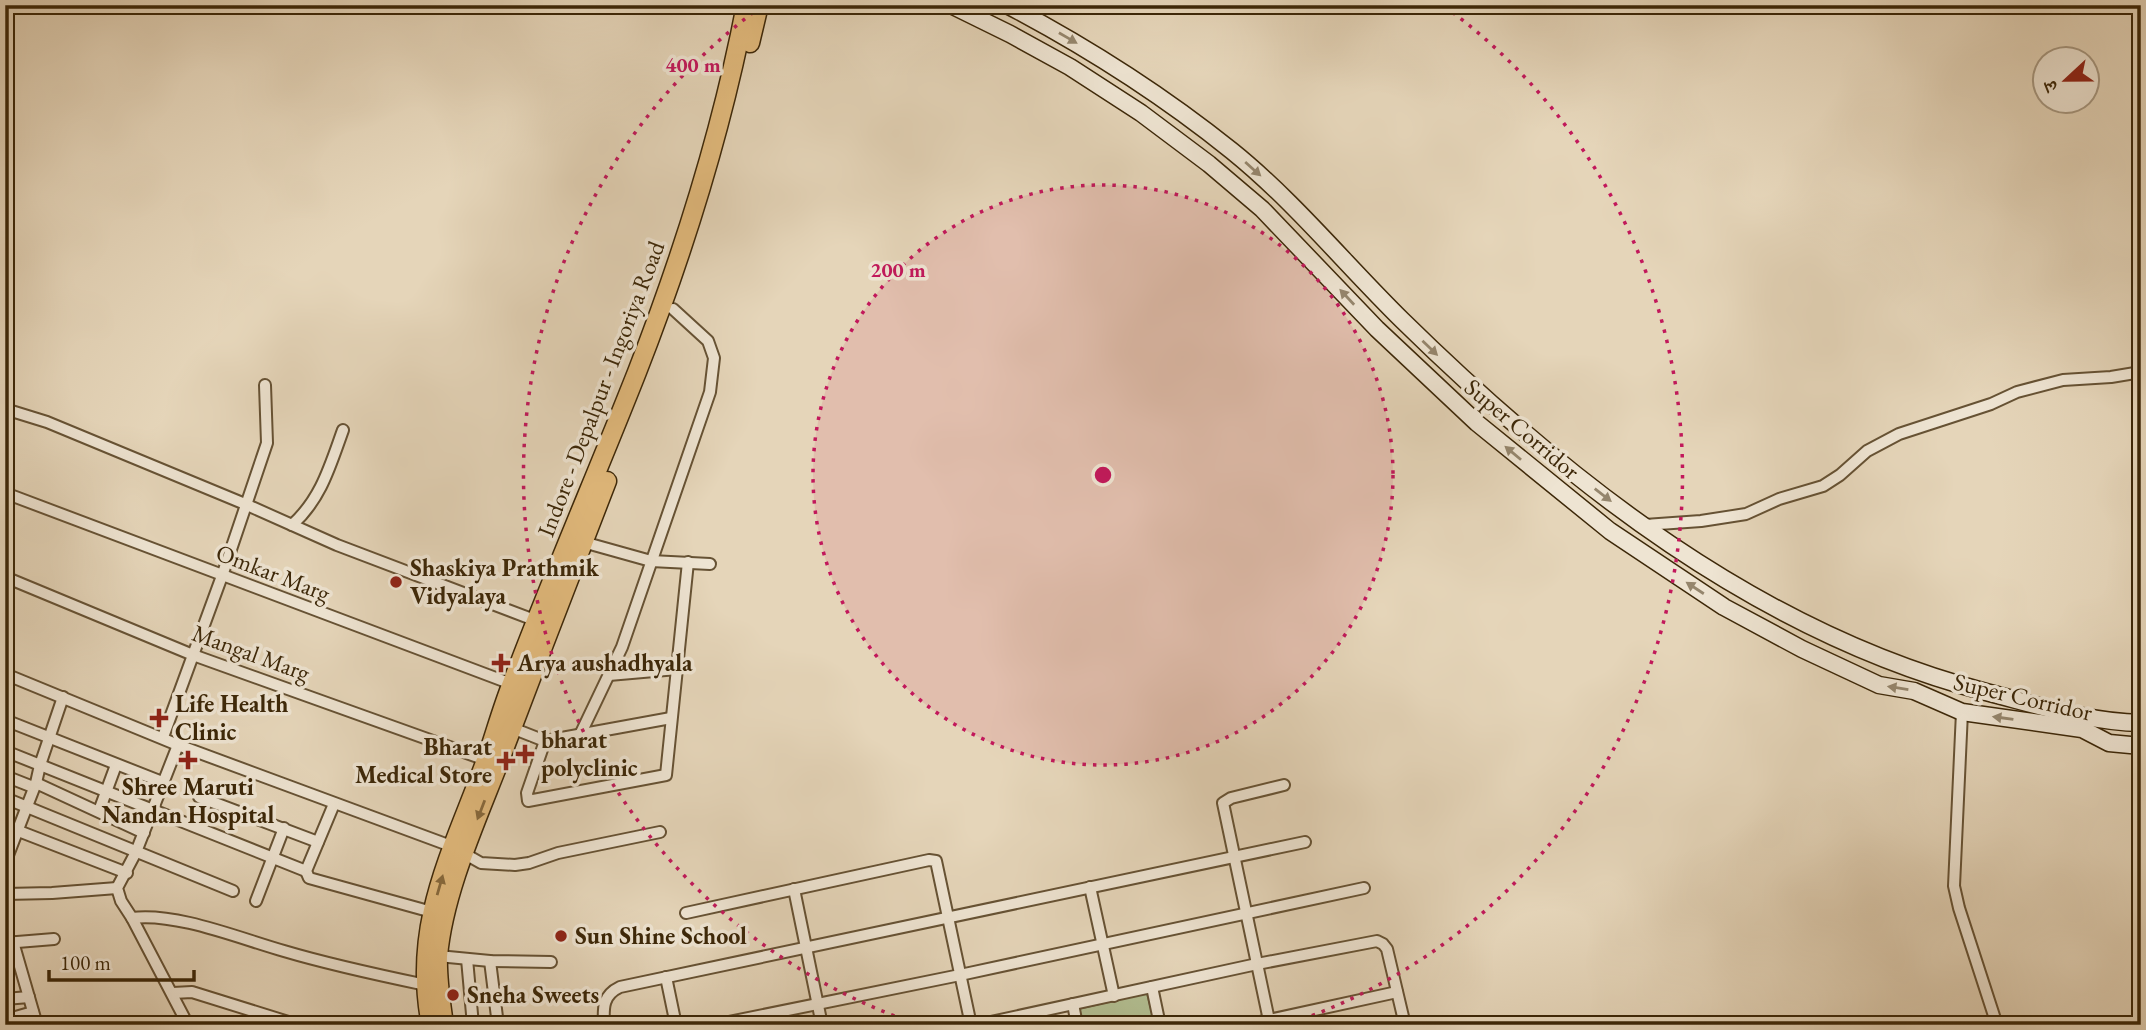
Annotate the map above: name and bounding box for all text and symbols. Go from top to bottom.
one-way arrow [1058,31,1077,44]
north arrow [2030,46,2100,116]
text: 400 m [665,51,721,78]
text: उ [2037,76,2065,97]
one-way arrow [1244,161,1261,176]
street label: Indore - Depalpur - Ingoriya Road [530,236,672,541]
text: 200 m [870,256,926,283]
one-way arrow [1338,289,1355,306]
one-way arrow [1422,339,1439,356]
street label: Super Corridor [1458,371,1586,486]
one-way arrow [1504,446,1521,461]
centre of rings [1091,463,1115,487]
one-way arrow [1594,488,1612,503]
street label: Omkar Marg [212,537,335,609]
place label: Shaskiya Prathmik Vidyalaya [410,552,600,612]
marker: Shaskiya Prathmik Vidyalaya [388,574,404,590]
one-way arrow [1685,582,1705,595]
street label: Mangal Marg [188,617,315,688]
place label: Arya aushadhyala [516,647,693,679]
marker: Arya aushadhyala [491,653,511,673]
street label: Super Corridor [1951,666,2095,728]
one-way arrow [1887,682,1909,693]
place label: Life Health Clinic [175,688,289,747]
marker: Life Health Clinic [149,708,169,728]
one-way arrow [1992,712,2014,723]
place label: bharat polyclinic [541,724,638,784]
place label: Bharat Medical Store [355,731,492,790]
marker: bharat polyclinic [515,744,535,764]
marker: Shree Maruti Nandan Hospital [178,750,198,770]
marker: Bharat Medical Store [498,753,514,769]
place label: Shree Maruti Nandan Hospital [102,771,275,830]
one-way arrow [476,799,487,820]
one-way arrow [435,874,445,895]
place label: Sun Shine School [575,920,747,951]
marker: Sun Shine School [553,928,569,944]
scale bar [49,939,194,983]
text: 100 m [60,949,111,976]
place label: Sneha Sweets [467,979,599,1010]
marker: Sneha Sweets [445,987,461,1003]

